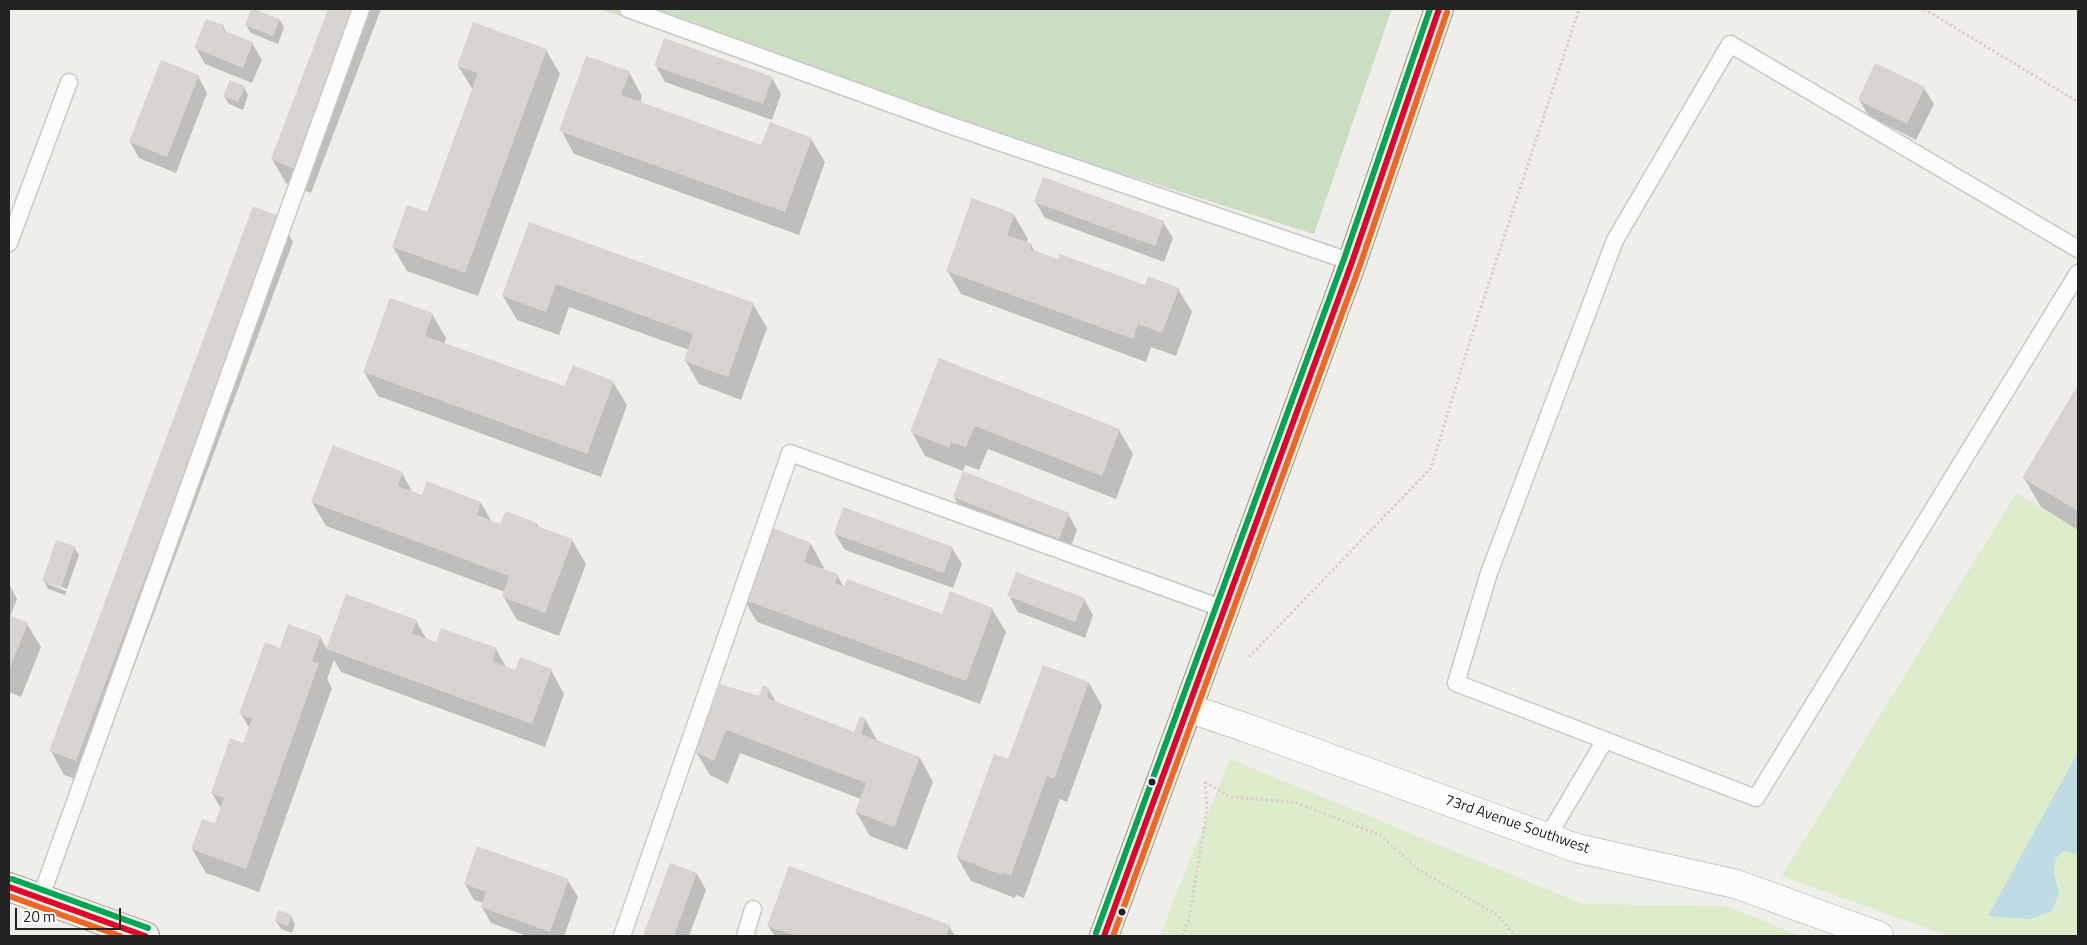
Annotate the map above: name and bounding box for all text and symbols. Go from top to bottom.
unlabelled marker [1147,777,1157,787]
street label: 73rd Avenue Southwest [1442,792,1592,858]
scale bar [18,898,124,930]
text: 20 m [23,905,56,928]
unlabelled marker [1117,907,1127,917]

